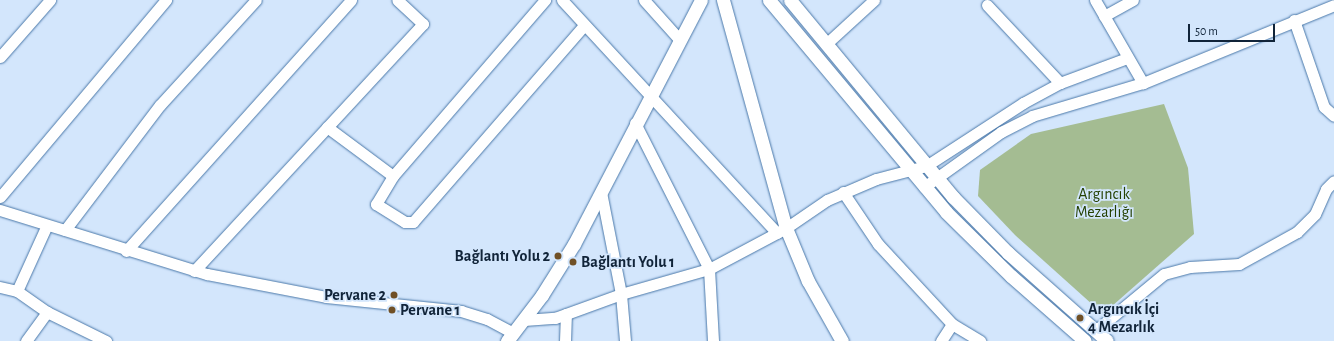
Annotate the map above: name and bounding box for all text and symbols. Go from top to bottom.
scale bar [1190,16,1277,42]
text: 50 m [1195,25,1218,37]
park label: Argıncık Mezarlığı [1075,184,1133,222]
place label: Bağlantı Yolu 2 [454,246,550,266]
marker: Bağlantı Yolu 2 [553,251,563,261]
place label: Bağlantı Yolu 1 [581,252,675,272]
marker: Bağlantı Yolu 1 [568,257,578,267]
place label: Pervane 2 [324,285,386,305]
marker: Pervane 2 [389,290,399,300]
place label: Argıncık İçi 4 Mezarlık [1088,299,1159,337]
place label: Pervane 1 [400,300,460,320]
marker: Pervane 1 [387,305,397,315]
marker: Argıncık İçi 4 Mezarlık [1075,313,1085,323]

